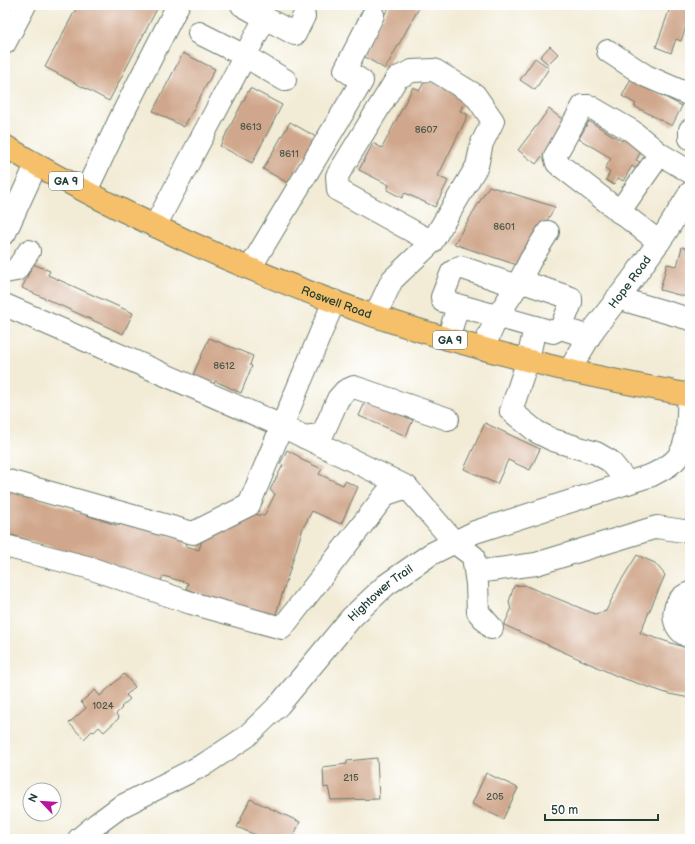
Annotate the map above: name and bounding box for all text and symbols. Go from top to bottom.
house number: 8613 [240,121,262,133]
house number: 8607 [415,124,437,136]
house number: 8611 [279,148,299,160]
road number: GA 9 [49,172,83,190]
house number: 8601 [493,221,515,233]
street label: Hope Road [606,253,655,312]
street label: Roswell Road [299,283,374,322]
road number: GA 9 [433,331,467,349]
house number: 8612 [213,360,235,372]
street label: Hightower Trail [345,562,416,625]
house number: 1024 [92,700,114,712]
house number: 215 [343,772,359,784]
north arrow [22,782,62,822]
text: N [26,791,41,804]
house number: 205 [486,791,504,803]
scale bar [545,796,658,822]
text: 50 m [551,803,578,818]

